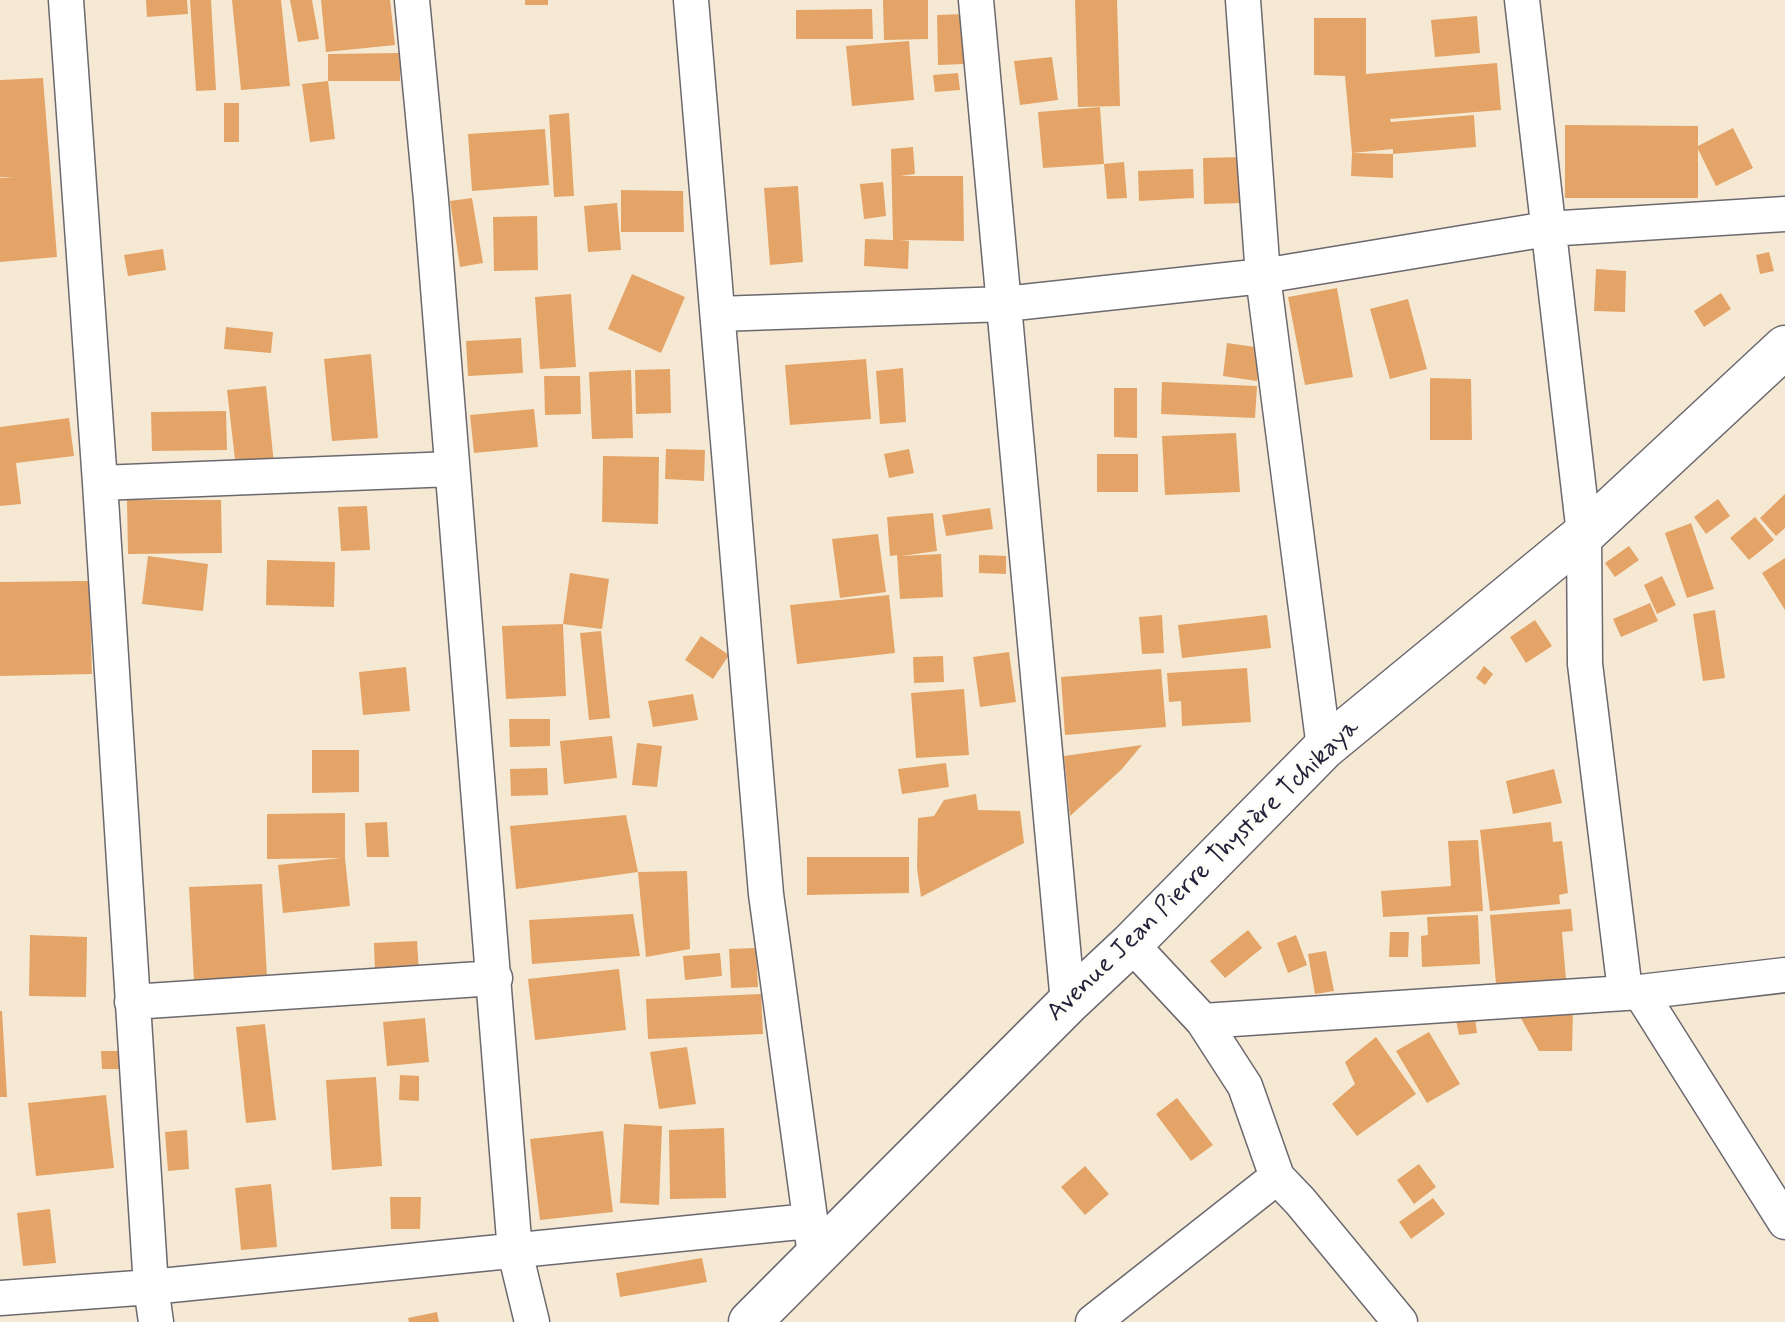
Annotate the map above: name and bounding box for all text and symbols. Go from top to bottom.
street label: Avenue Jean Pierre Thystère Tchikaya [1041,713,1367,1029]

